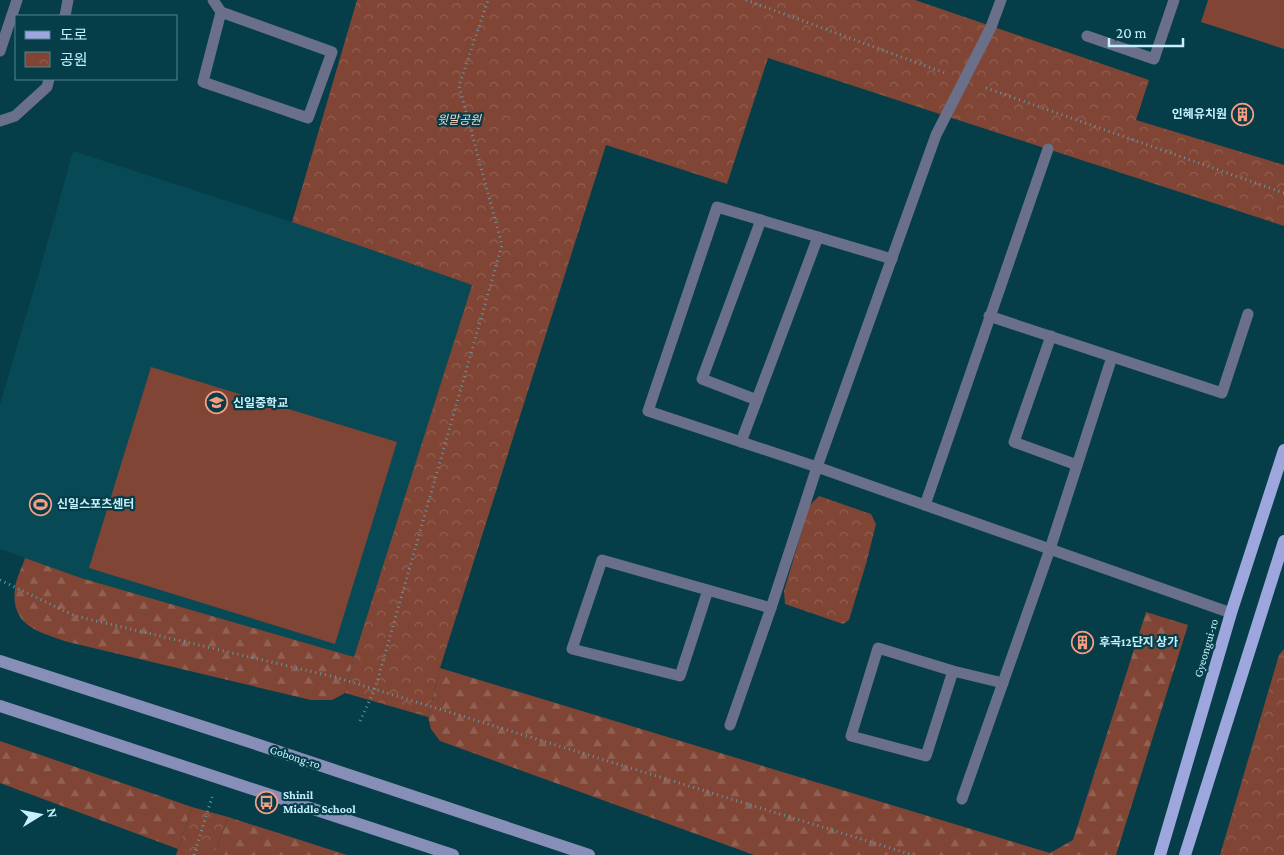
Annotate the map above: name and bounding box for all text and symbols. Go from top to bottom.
legend [15,15,178,80]
scale bar [1109,15,1183,47]
text: 20 m [1116,25,1147,41]
text: 도로 [60,27,88,43]
text: 공원 [60,52,88,68]
building icon: 인혜유치원 [1231,102,1255,126]
place label: 인혜유치원 [1172,107,1227,121]
park label: 윗말공원 [437,113,482,127]
school or university icon: 신일중학교 [205,391,229,415]
place label: 신일중학교 [233,396,288,410]
sports icon: 신일스포츠센터 [29,492,53,516]
place label: 신일스포츠센터 [57,497,134,511]
street label: Gyeongui-ro [1191,617,1221,679]
building icon: 후곡12단지 상가 [1071,630,1095,654]
place label: 후곡12단지 상가 [1099,635,1178,649]
street label: Gobong-ro [268,742,322,772]
place label: Shinil Middle School [283,788,356,816]
north arrow [15,790,65,840]
bus stop icon: Shinil Middle School [255,790,279,814]
text: N [44,807,62,819]

